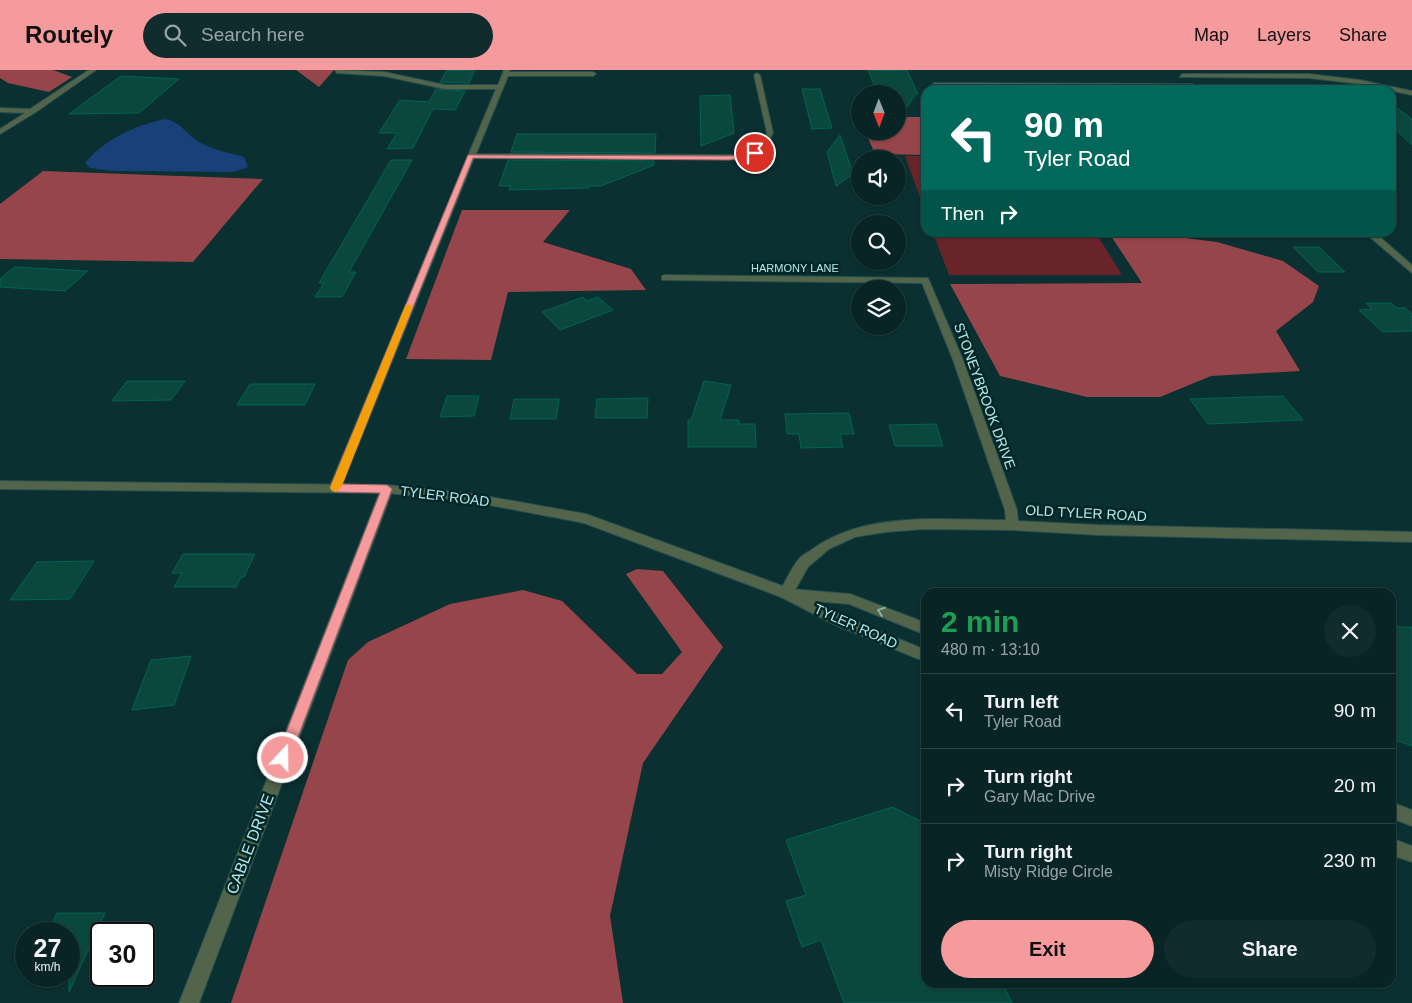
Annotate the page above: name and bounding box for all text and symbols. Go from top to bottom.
search box [143,13,493,58]
text: Routely [25,21,113,48]
icon: search [161,21,189,49]
text: Search here [201,24,305,45]
text: Map [1194,25,1229,45]
text: Layers [1257,25,1311,45]
text: Share [1339,25,1387,45]
north arrow [851,85,906,140]
map controls [851,85,906,335]
icon: left [941,105,1006,170]
text: 90 m [1024,105,1104,144]
pin [734,132,776,174]
icon: arrive [741,139,769,167]
text: Tyler Road [1024,146,1130,171]
button: sound [851,150,906,205]
icon: right [994,200,1022,228]
text: Then [941,203,984,224]
button: search [851,215,906,270]
street label: HARMONY LANE [751,262,839,274]
button: layers [851,280,906,335]
street label: STONEYBROOK DRIVE [951,321,1019,471]
street label: TYLER ROAD [400,483,490,509]
street label: OLD TYLER ROAD [1025,502,1147,524]
street label: TYLER ROAD [812,600,900,652]
text: 2 min [941,605,1019,638]
button: close [1324,605,1376,657]
one-way arrow [877,607,886,617]
text: 480 m · 13:10 [941,641,1040,658]
text: Turn left [984,691,1059,712]
icon: left [941,697,969,725]
text: 90 m [1334,700,1376,721]
text: Tyler Road [984,713,1061,730]
position arrow [256,731,308,783]
text: Turn right [984,766,1072,787]
icon: right [941,772,969,800]
text: 20 m [1334,775,1376,796]
text: Gary Mac Drive [984,788,1095,805]
street label: CABLE DRIVE [223,792,277,896]
text: Turn right [984,841,1072,862]
icon: right [941,847,969,875]
text: 230 m [1323,850,1376,871]
text: Misty Ridge Circle [984,863,1113,880]
button: Exit [941,920,1154,978]
button: Share [1164,920,1376,978]
speed limit sign: 30 [90,922,155,987]
text: 27 [34,934,61,962]
text: km/h [34,960,61,974]

